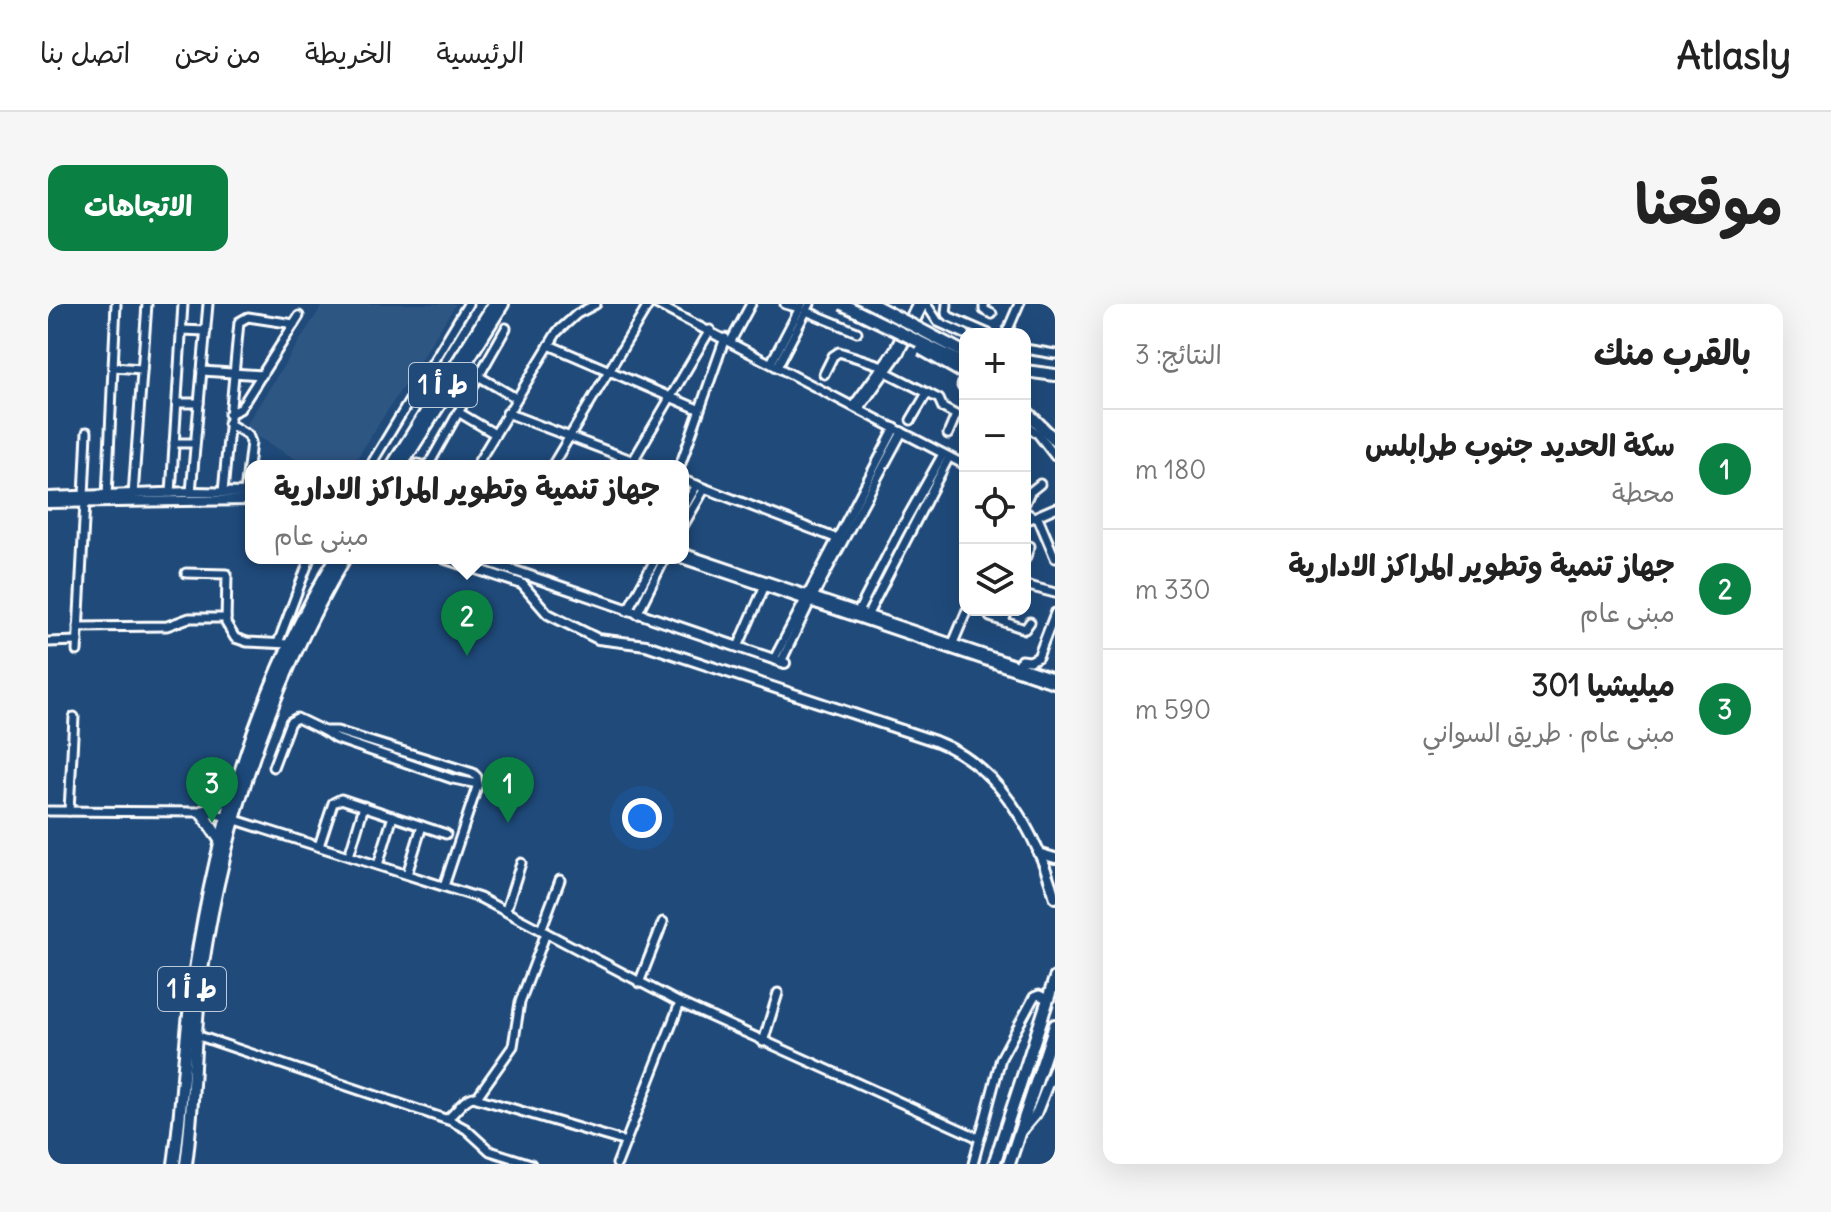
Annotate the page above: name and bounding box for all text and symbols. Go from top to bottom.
text: Atlasly [1677,32,1791,79]
text: اتصل بنا [40,35,130,71]
text: من نحن [174,35,261,71]
text: الخريطة [305,35,392,71]
text: الرئيسية [436,35,524,71]
button: الاتجاهات [48,165,228,251]
text: موقعنا [1635,169,1783,239]
map controls [959,328,1031,616]
button: + [959,328,1031,400]
text: بالقرب منك [1594,331,1751,374]
text: النتائج: 3 [1135,338,1222,371]
road number: ط أ 1 [409,363,477,407]
button: − [959,400,1031,472]
text: سكة الحديد جنوب طرابلس [1365,426,1675,464]
text: 180 m [1135,453,1206,486]
text: 1 [1720,453,1730,486]
popup [245,460,689,564]
text: جهاز تنمية وتطوير المراكز الادارية [274,469,660,507]
button: locate [959,472,1031,544]
text: محطة [1612,476,1675,509]
text: مبنى عام [274,519,369,552]
button: layers [959,544,1031,616]
text: جهاز تنمية وتطوير المراكز الادارية [1288,546,1675,584]
text: 330 m [1135,573,1211,606]
text: 2 [1718,573,1732,606]
pin: 2 [441,590,493,656]
text: مبنى عام [1580,596,1675,629]
text: ميليشيا 301 [1532,666,1675,704]
text: 590 m [1135,693,1211,726]
text: 3 [1718,693,1732,726]
text: مبنى عام · طريق السواني [1422,716,1675,749]
pin: 3 [186,757,238,823]
pin: 1 [482,757,534,823]
your location [622,798,662,838]
road number: ط أ 1 [158,967,226,1011]

